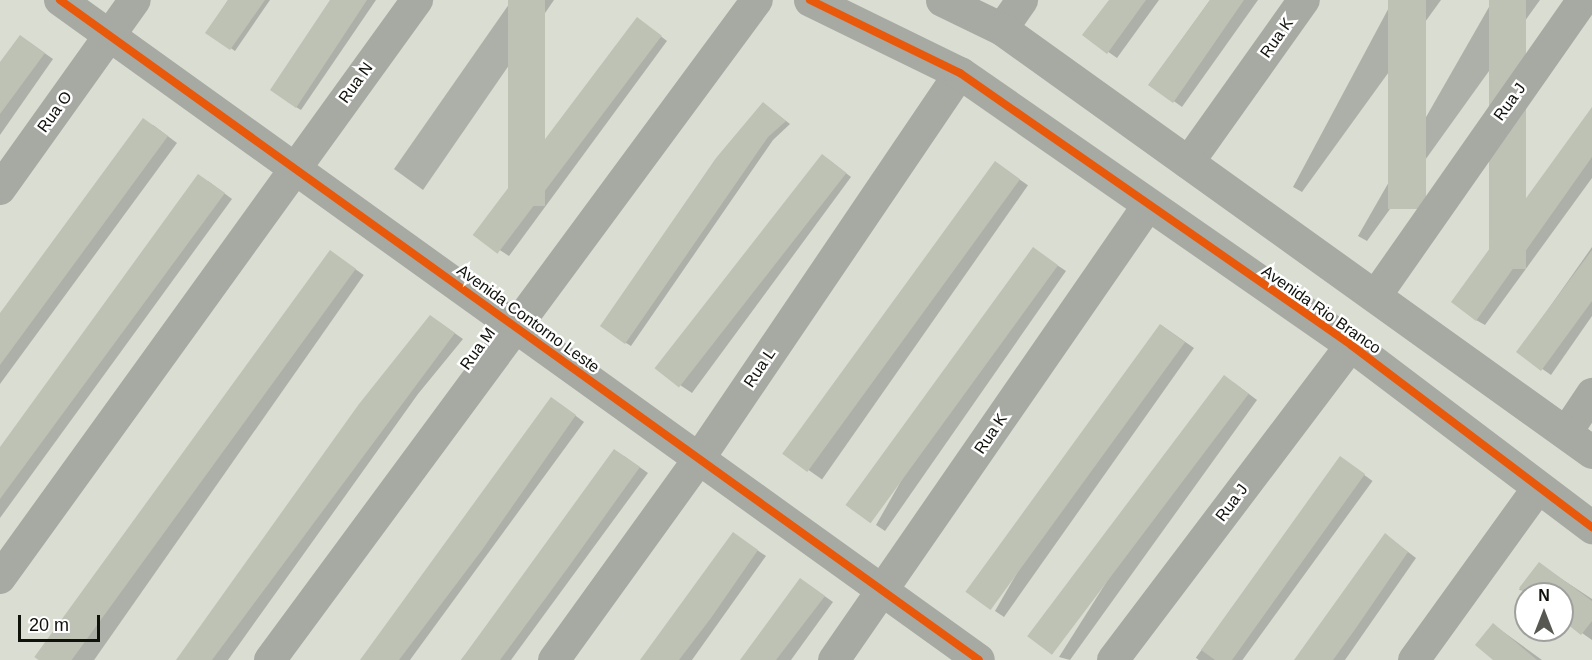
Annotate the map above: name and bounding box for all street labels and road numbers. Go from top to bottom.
street label: Rua K [1256,14,1298,62]
street label: Rua N [335,59,377,107]
street label: Rua J [1490,79,1530,125]
street label: Rua O [34,88,76,136]
street label: Avenida Contorno Leste [453,261,603,377]
street label: Avenida Rio Branco [1258,262,1384,358]
street label: Rua M [456,324,500,374]
street label: Rua L [740,345,780,391]
street label: Rua K [971,410,1011,458]
street label: Rua J [1212,481,1252,525]

